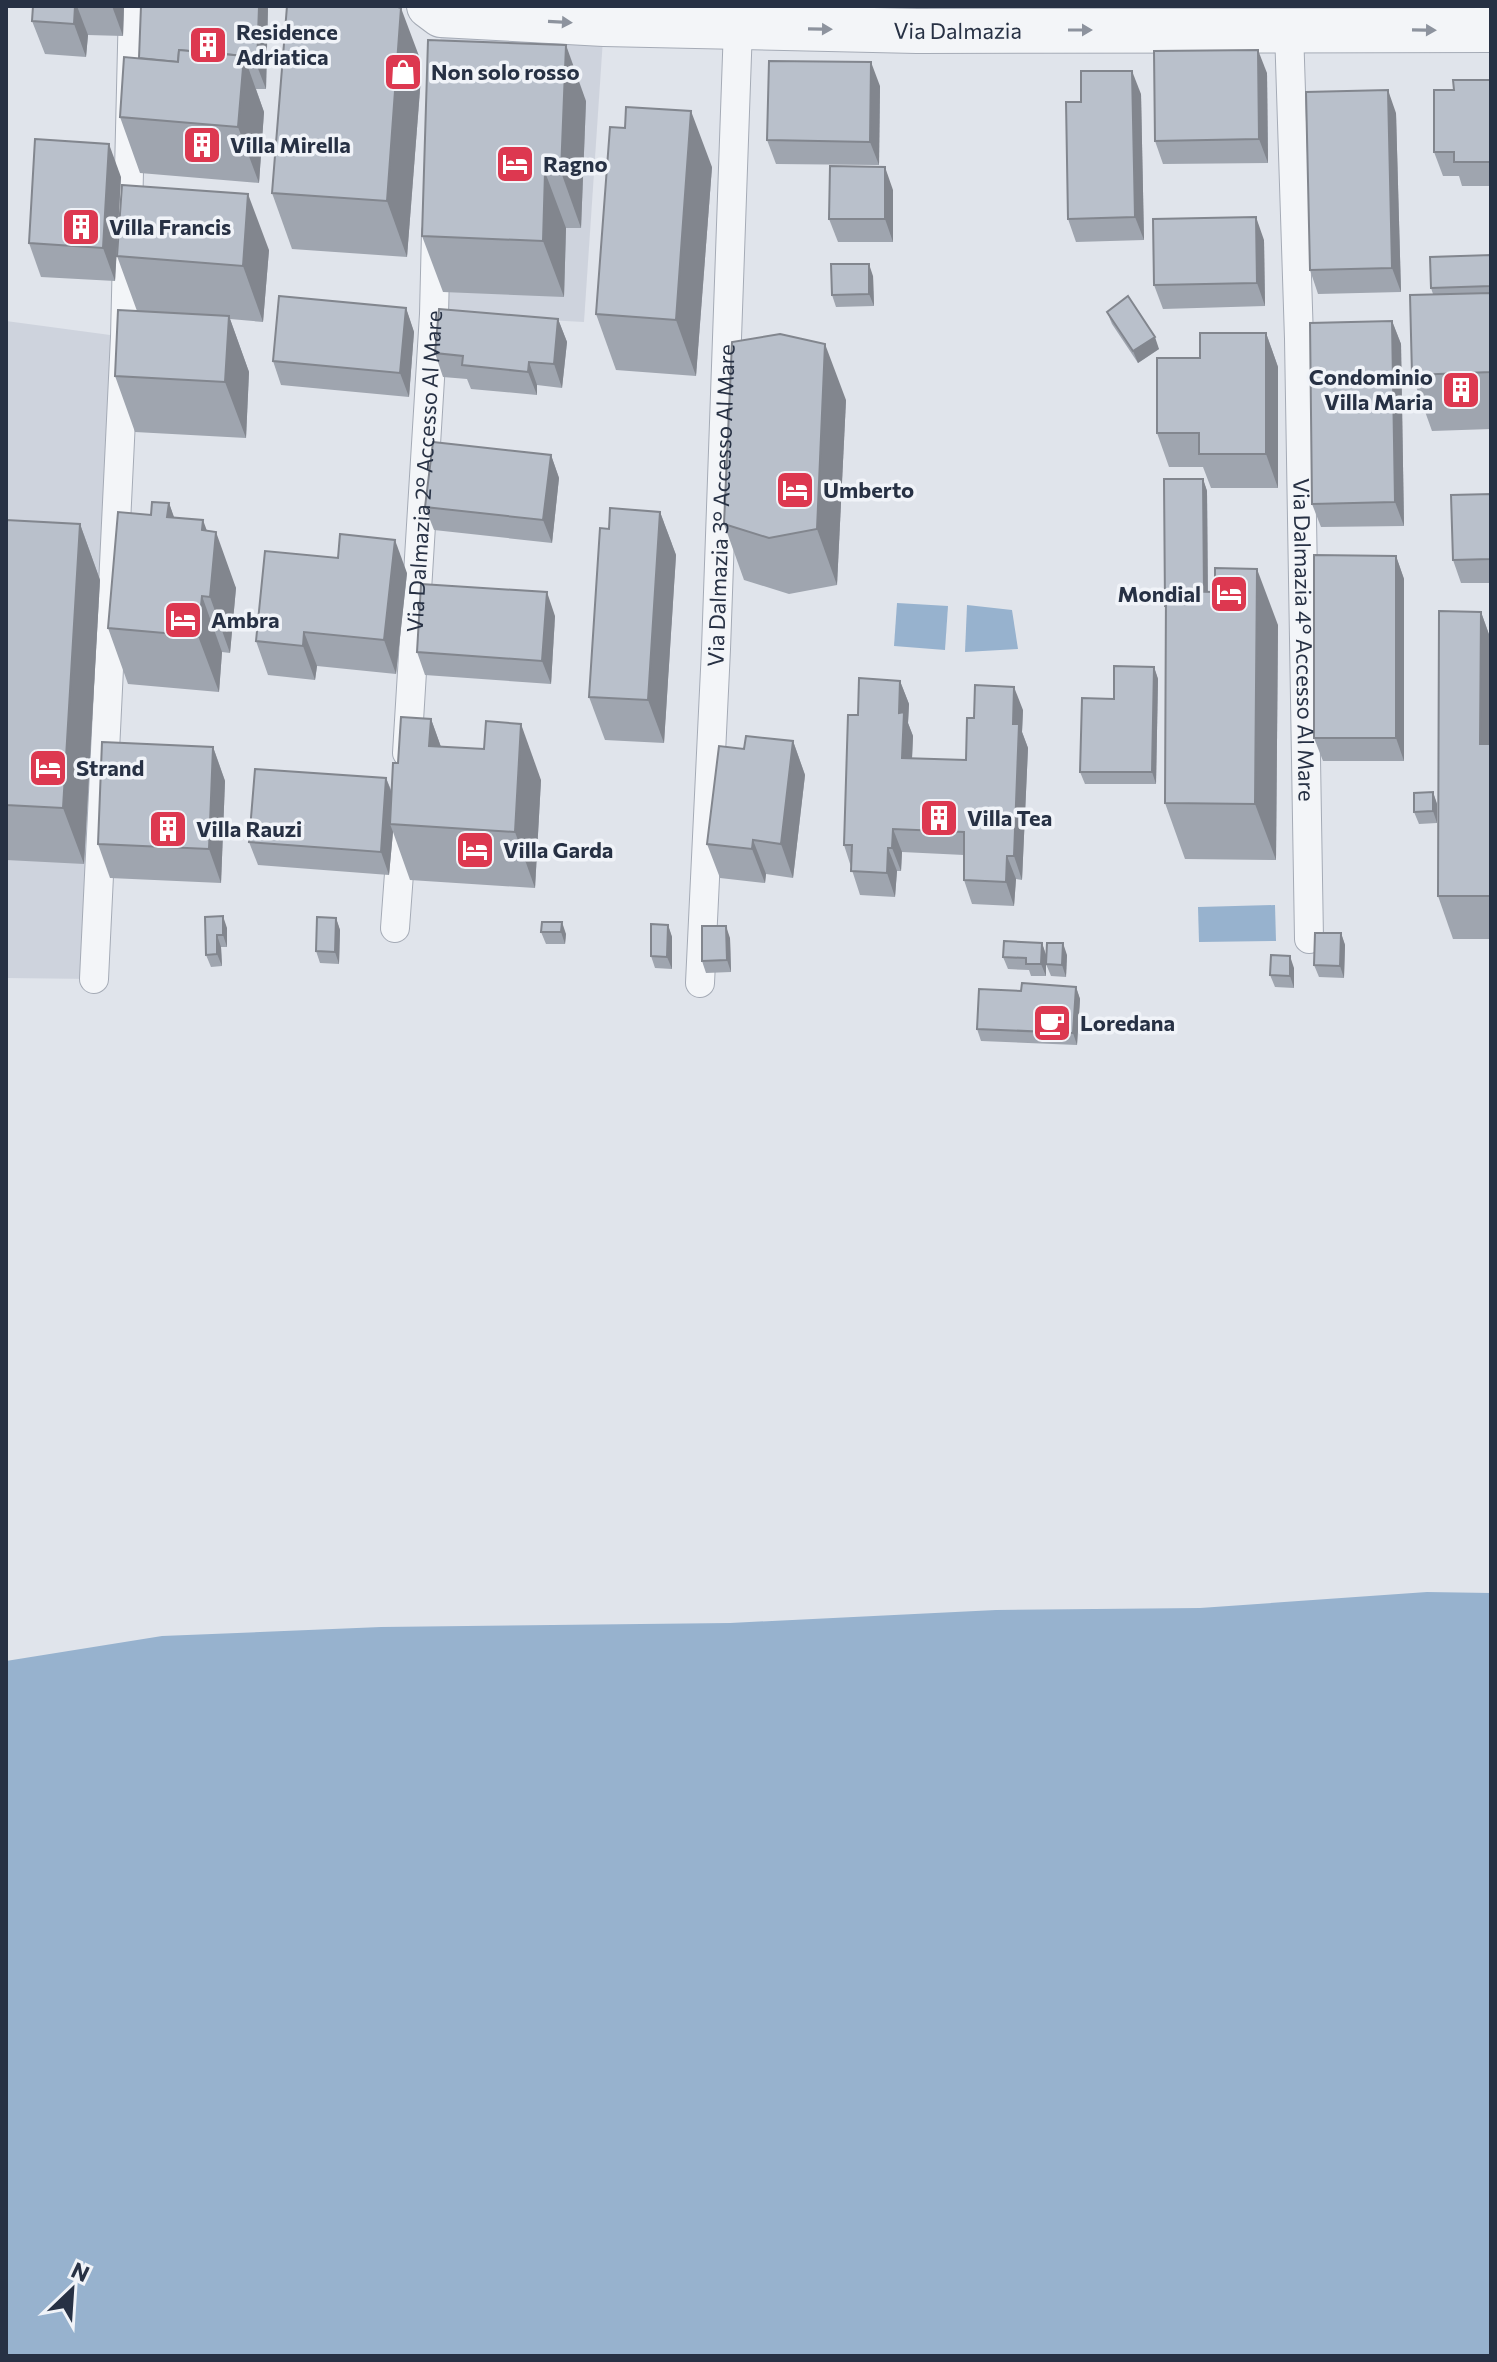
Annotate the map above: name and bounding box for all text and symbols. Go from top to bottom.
one-way arrow [548,15,573,28]
street label: Via Dalmazia [893,16,1022,44]
place label: Residence Adriatica [236,18,338,70]
one-way arrow [808,22,833,35]
building icon: Residence Adriatica [187,24,229,66]
one-way arrow [1068,24,1093,36]
one-way arrow [1412,24,1437,36]
shop icon: Non solo rosso [382,51,424,93]
place label: Non solo rosso [431,58,580,85]
building icon: Villa Mirella [181,124,223,166]
place label: Villa Mirella [230,131,351,158]
hotel icon: Ragno [494,143,536,185]
place label: Ragno [543,150,608,177]
building icon: Villa Francis [60,206,102,248]
place label: Villa Francis [109,213,231,240]
street label: Via Dalmazia 2° Accesso Al Mare [400,310,447,633]
street label: Via Dalmazia 3° Accesso Al Mare [701,344,740,667]
place label: Condominio Villa Maria [1309,363,1433,415]
building icon: Condominio Villa Maria [1440,369,1482,411]
hotel icon: Umberto [774,469,816,511]
place label: Umberto [823,476,914,503]
street label: Via Dalmazia 4° Accesso Al Mare [1288,478,1321,802]
hotel icon: Mondial [1208,573,1250,615]
place label: Mondial [1117,580,1201,607]
hotel icon: Ambra [162,599,204,641]
place label: Ambra [211,606,279,633]
hotel icon: Strand [27,747,69,789]
place label: Strand [76,754,144,781]
building icon: Villa Tea [918,797,960,839]
place label: Villa Tea [967,804,1052,831]
building icon: Villa Rauzi [147,808,189,850]
place label: Villa Rauzi [196,815,302,842]
hotel icon: Villa Garda [454,829,496,871]
place label: Villa Garda [503,836,613,863]
cafe icon: Loredana [1031,1002,1073,1044]
place label: Loredana [1080,1009,1175,1036]
north arrow [32,2250,112,2330]
text: N [67,2256,94,2287]

